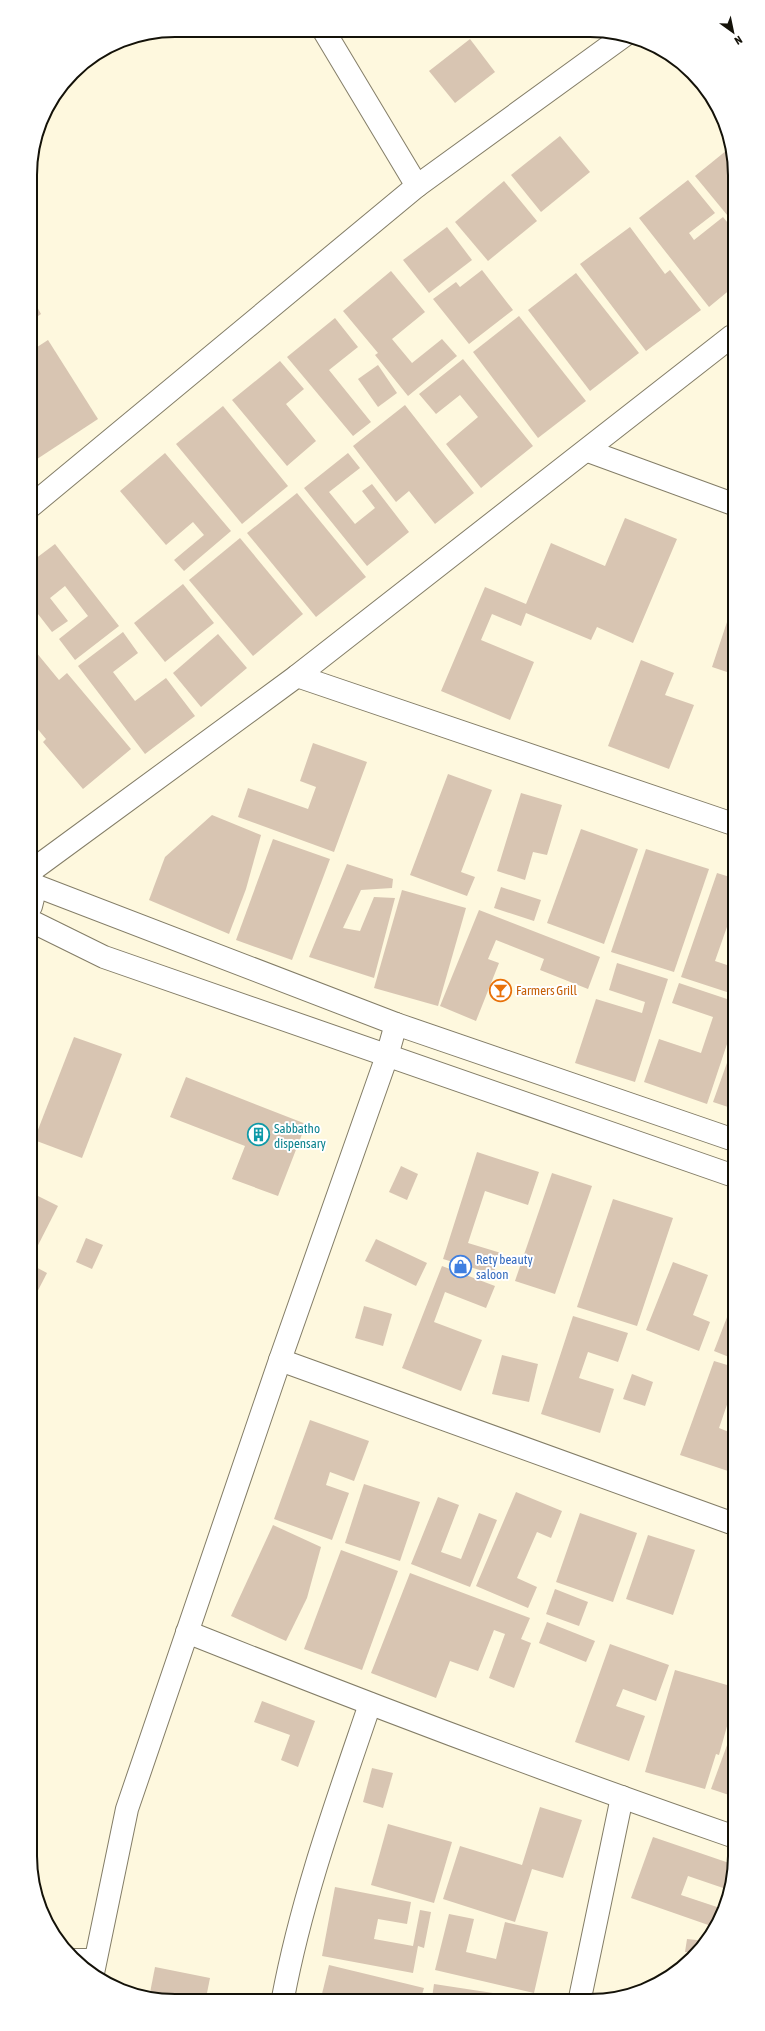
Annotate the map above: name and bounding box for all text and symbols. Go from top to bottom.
north arrow [713,12,753,52]
text: N [732,34,744,47]
bar icon: Farmers Grill [487,977,513,1003]
place label: Farmers Grill [516,983,577,998]
place label: Sabbatho dispensary [274,1121,327,1151]
building icon: Sabbatho dispensary [246,1122,272,1148]
place label: Rety beauty saloon [476,1252,533,1282]
shop icon: Rety beauty saloon [447,1253,473,1279]

